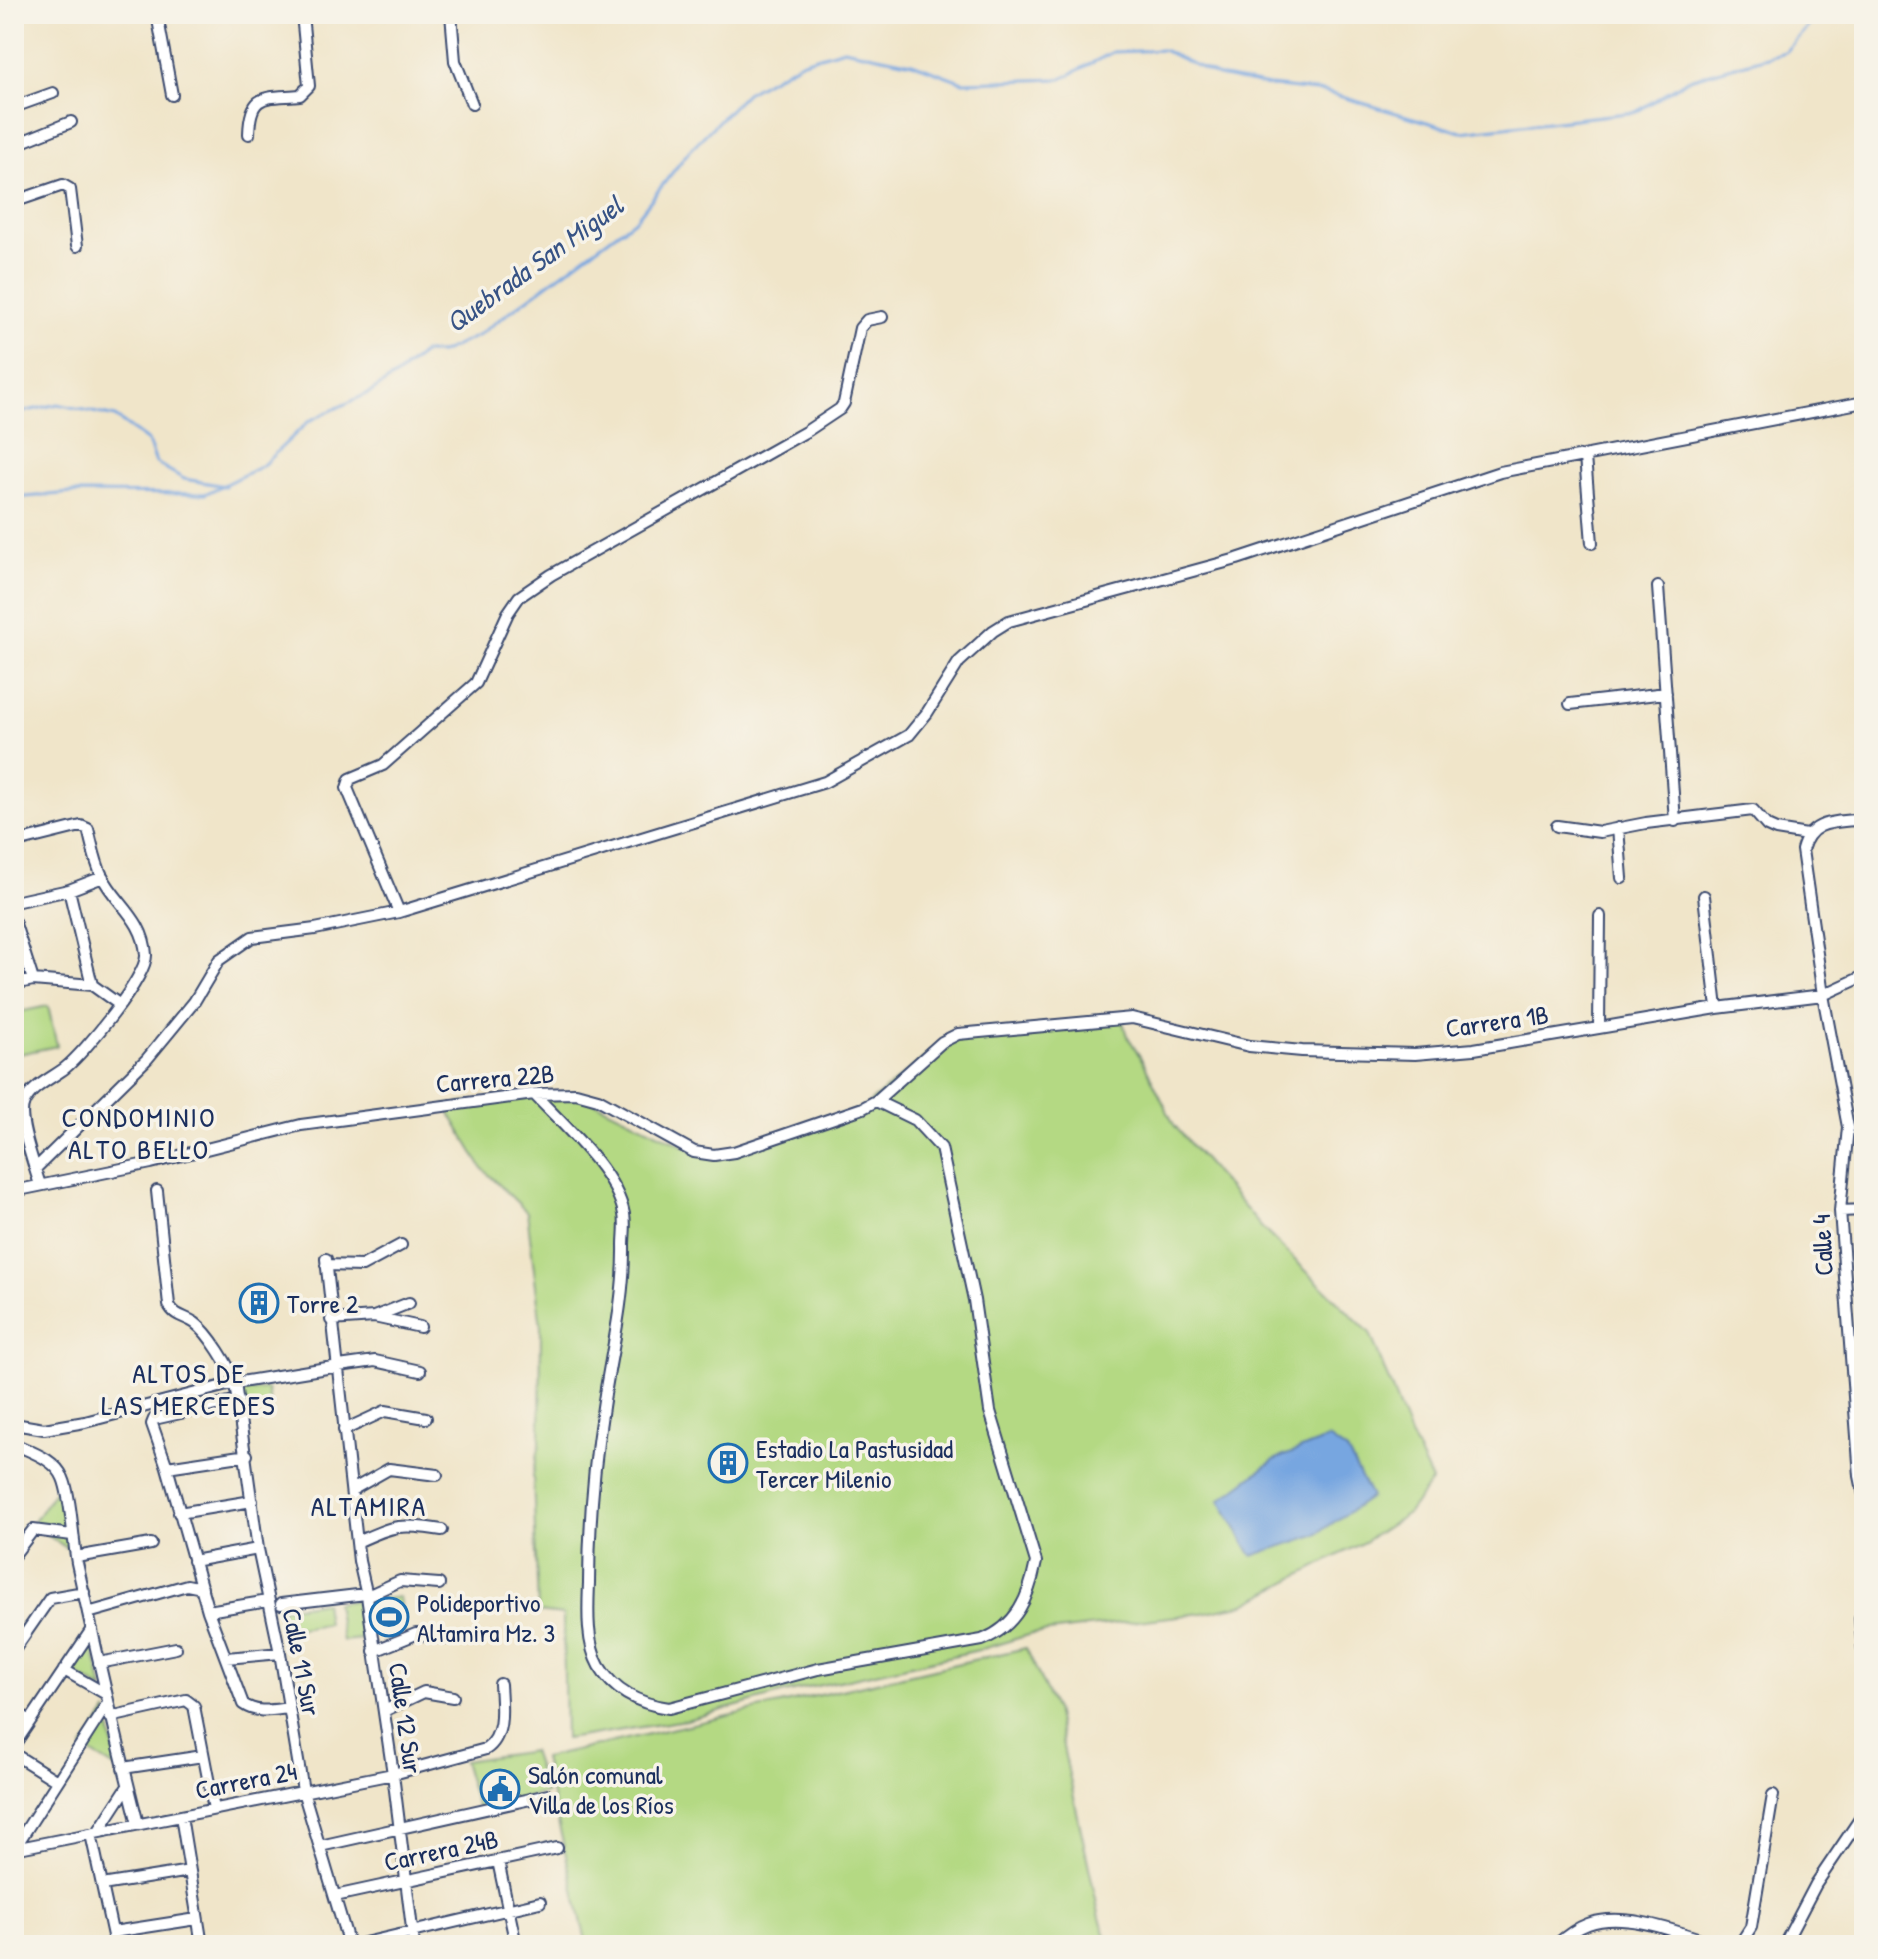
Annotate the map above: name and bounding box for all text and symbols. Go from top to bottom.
water label: Quebrada San Miguel [438,186,632,341]
street label: Carrera 1B [1443,996,1551,1046]
street label: Carrera 22B [434,1055,556,1101]
district label: CONDOMINIO ALTO BELLO [62,1098,216,1168]
street label: Calle 4 [1803,1213,1841,1277]
building icon: Torre 2 [238,1282,280,1324]
place label: Torre 2 [287,1286,358,1321]
district label: ALTOS DE LAS MERCEDES [101,1354,277,1424]
place label: Estadio La Pastusidad Tercer Milenio [756,1431,953,1496]
building icon: Estadio La Pastusidad Tercer Milenio [707,1442,749,1484]
district label: ALTAMIRA [311,1487,427,1525]
place label: Polideportivo Altamira Mz. 3 [417,1585,555,1650]
sports icon: Polideportivo Altamira Mz. 3 [368,1596,410,1638]
street label: Calle 11 Sur [274,1605,330,1719]
street label: Calle 12 Sur [381,1660,431,1776]
street label: Carrera 24 [192,1753,300,1807]
place label: Salón comunal Villa de los Ríos [528,1757,674,1822]
public building icon: Salón comunal Villa de los Ríos [479,1768,521,1810]
street label: Carrera 24B [381,1821,501,1879]

